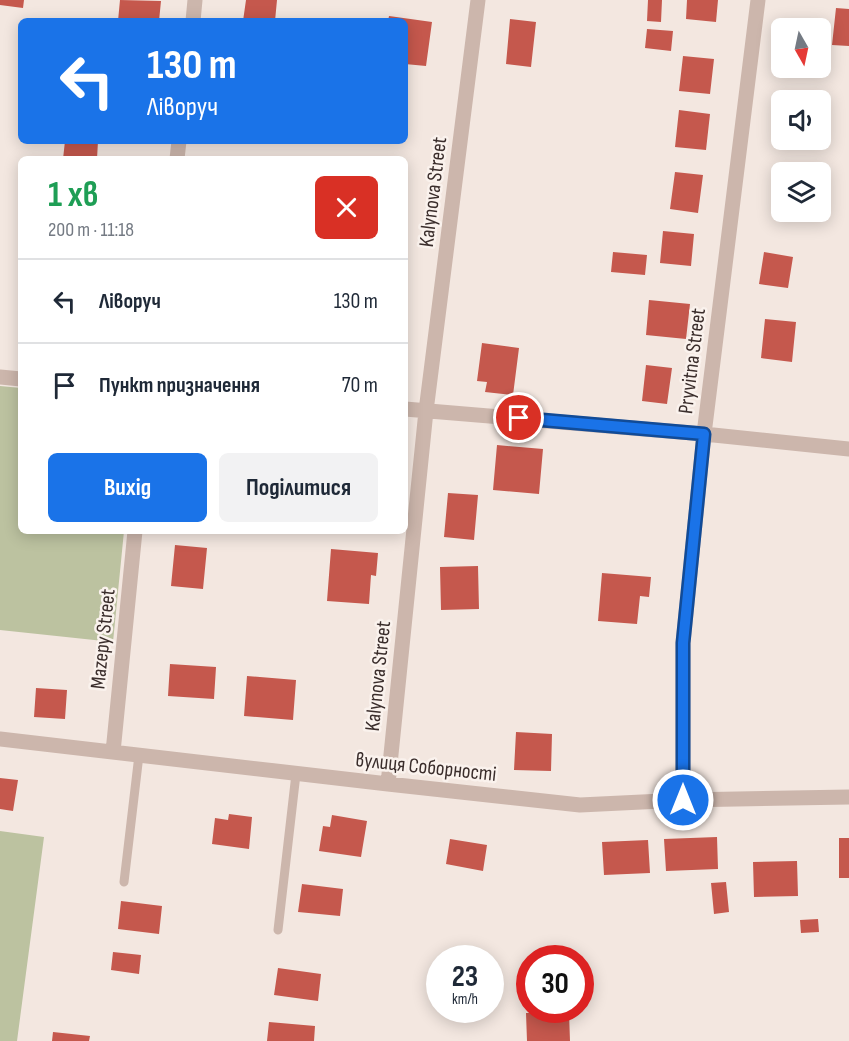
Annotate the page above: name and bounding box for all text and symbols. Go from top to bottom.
north arrow [771,18,831,78]
map controls [771,18,831,222]
text: 130 m [147,40,237,91]
icon: left [48,42,126,120]
button: sound [771,90,831,150]
text: Ліворуч [147,91,218,123]
street label: Kalynova Street [414,136,452,248]
button: layers [771,162,831,222]
text: 1 хв [48,174,98,217]
button: close [315,176,378,239]
text: 200 m · 11:18 [48,218,134,242]
icon: left [48,285,81,318]
text: Ліворуч [99,288,161,315]
text: 130 m [334,288,378,315]
street label: Pryvitna Street [673,307,711,415]
icon: arrive [48,369,81,402]
text: Пункт призначення [99,372,260,399]
text: 70 m [342,372,378,399]
pin [493,392,544,443]
icon: arrive [502,401,535,434]
button: Вихід [48,453,207,522]
button: Поділитися [219,453,378,522]
street label: Mazepy Street [85,588,121,690]
street label: Kalynova Street [360,620,396,732]
street label: вулиця Соборності [354,747,498,787]
position arrow [651,768,715,832]
speed limit sign: 30 [516,945,594,1023]
text: 23 [452,959,478,995]
text: km/h [452,990,478,1009]

